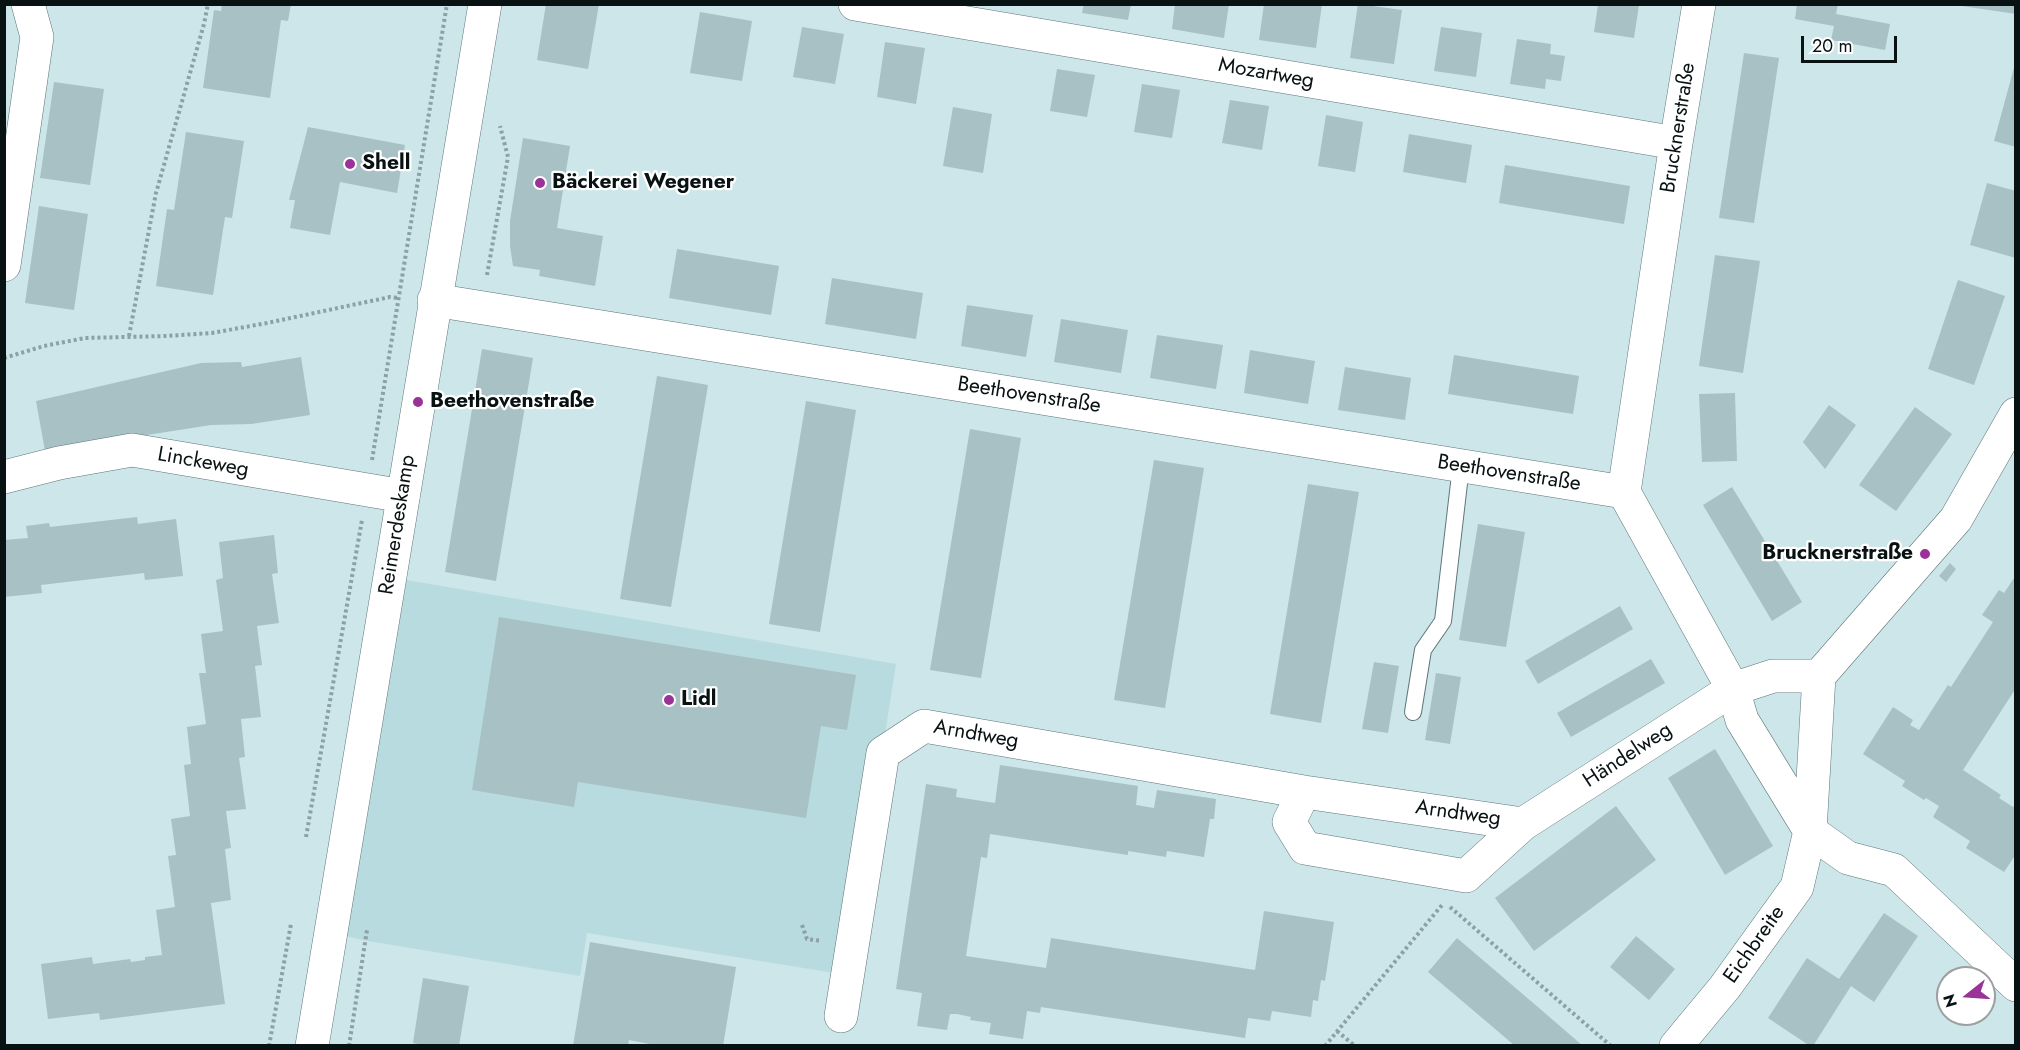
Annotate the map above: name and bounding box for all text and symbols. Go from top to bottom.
scale bar [1804,24,1900,62]
text: 20 m [1812,33,1852,59]
street label: Mozartweg [1216,53,1316,95]
street label: Brucknerstraße [1656,61,1702,195]
place label: Shell [362,151,410,177]
marker: Shell [343,157,357,171]
place label: Bäckerei Wegener [552,170,734,196]
marker: Bäckerei Wegener [533,176,547,190]
street label: Beethovenstraße [956,372,1102,420]
place label: Beethovenstraße [430,389,594,415]
marker: Beethovenstraße [411,395,425,409]
street label: Linckeweg [155,443,251,483]
street label: Beethovenstraße [1436,450,1582,498]
street label: Reimerdeskamp [374,453,422,597]
place label: Brucknerstraße [1762,541,1913,567]
marker: Brucknerstraße [1918,547,1932,561]
place label: Lidl [681,687,717,713]
marker: Lidl [662,693,676,707]
street label: Arndtweg [932,715,1020,755]
street label: Händelweg [1579,718,1677,794]
street label: Arndtweg [1414,796,1502,832]
street label: Eichbreite [1719,901,1791,989]
north arrow [1936,966,1996,1026]
text: N [1937,991,1963,1010]

